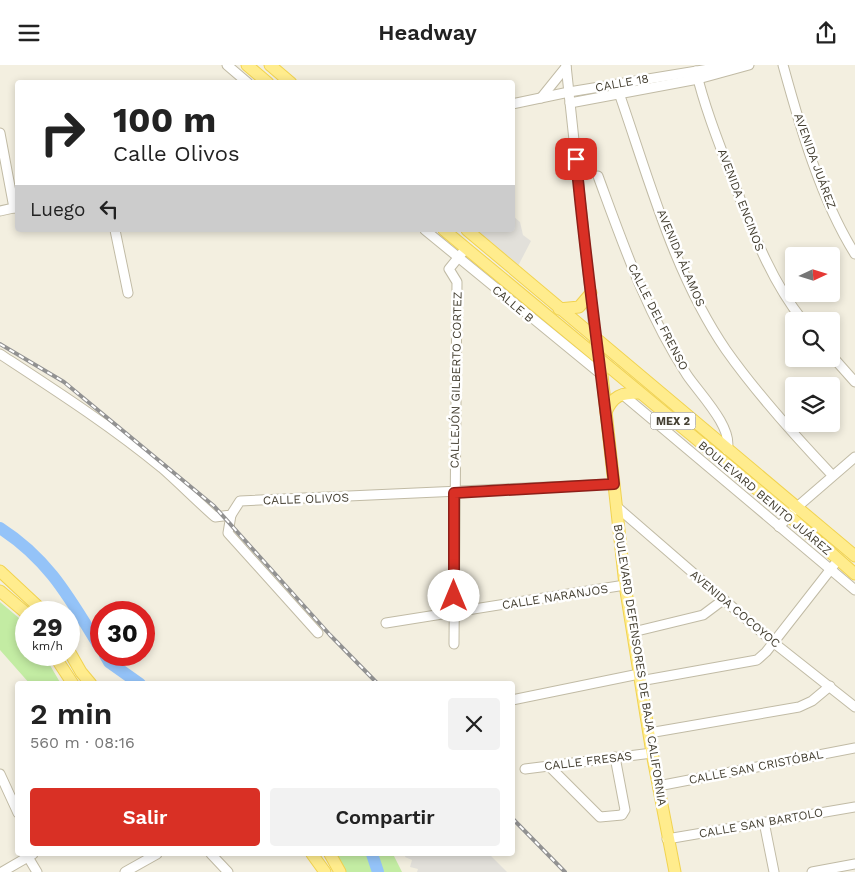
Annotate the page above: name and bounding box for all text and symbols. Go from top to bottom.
icon: menu [15,19,43,47]
icon: share [812,19,840,47]
text: Headway [378,20,477,45]
street label: CALLE 18 [594,71,650,95]
text: 100 m [113,99,216,141]
icon: right [30,100,95,165]
street label: AVENIDA JUÁREZ [791,111,839,211]
pin [555,138,597,180]
text: Calle Olivos [113,141,239,166]
icon: arrive [562,145,590,173]
street label: AVENIDA ENCINOS [715,147,767,253]
icon: left [95,195,123,223]
text: Luego [30,198,85,221]
street label: AVENIDA ÁLAMOS [654,207,708,309]
north arrow [785,247,840,303]
map controls [785,247,840,432]
street label: CALLE DEL FRENSO [625,261,691,373]
street label: CALLE B [489,283,537,326]
street label: CALLEJÓN GILBERTO CORTEZ [447,291,465,469]
button: search [785,312,840,367]
button: layers [785,377,840,432]
road number: MEX 2 [650,413,696,429]
street label: BOULEVARD BENITO JUÁREZ [696,438,834,558]
street label: CALLE OLIVOS [263,490,349,508]
street label: BOULEVARD DEFENSORES DE BAJA CALIFORNIA [611,523,669,807]
street label: AVENIDA COCOYOC [687,567,783,651]
position arrow [427,569,479,621]
street label: CALLE NARANJOS [501,582,609,612]
speed limit sign: 30 [90,601,155,666]
text: 29 [32,613,63,642]
text: km/h [32,639,63,653]
text: 2 min [30,696,112,731]
button: close [448,698,500,750]
text: 560 m · 08:16 [30,733,135,752]
street label: CALLE SAN CRISTÓBAL [688,747,824,787]
street label: CALLE FRESAS [543,749,633,773]
button: Salir [30,788,260,846]
button: Compartir [270,788,500,846]
street label: CALLE SAN BARTOLO [698,805,824,841]

